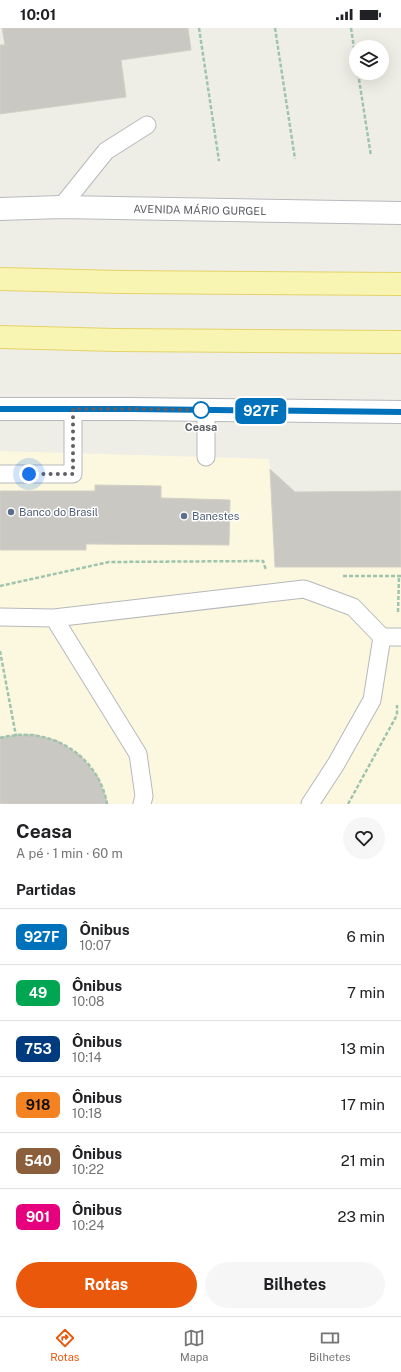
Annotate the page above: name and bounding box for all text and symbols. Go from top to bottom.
text: 10:01 [20,6,56,23]
map controls [349,40,389,80]
button: layers [349,40,389,80]
street label: AVENIDA MÁRIO GURGEL [133,202,267,217]
line badge: 927F [233,398,289,424]
marker: Ceasa [192,401,210,419]
text: 927F [243,403,279,419]
place label: Ceasa [185,421,217,433]
your location [19,464,39,484]
place label: Banco do Brasil [19,506,98,518]
marker: Banco do Brasil [6,507,16,517]
place label: Banestes [192,510,240,522]
marker: Banestes [179,511,189,521]
button: heart [343,817,385,859]
text: Ceasa [16,820,72,842]
text: A pé · 1 min · 60 m [16,846,123,861]
text: Partidas [16,881,76,898]
text: Ônibus [79,921,130,938]
text: 6 min [347,928,385,945]
text: 927F [24,929,59,945]
text: 10:07 [79,938,111,953]
text: Ônibus [72,977,122,994]
text: 7 min [347,984,385,1001]
text: 49 [29,985,47,1001]
text: 10:08 [72,994,104,1009]
text: Ônibus [72,1033,122,1050]
text: 13 min [340,1040,385,1057]
text: 753 [24,1041,52,1057]
text: 10:14 [72,1050,102,1065]
text: Ônibus [72,1089,122,1106]
text: 17 min [341,1096,385,1113]
text: 918 [26,1097,50,1113]
text: 10:18 [72,1106,102,1121]
text: Ônibus [72,1145,122,1162]
text: 21 min [341,1152,385,1169]
text: 540 [24,1153,52,1169]
text: 10:22 [72,1162,104,1177]
text: Ônibus [72,1201,122,1218]
text: 23 min [338,1208,385,1225]
text: 901 [26,1209,50,1225]
text: 10:24 [72,1218,104,1233]
button: Rotas [16,1262,197,1308]
button: Bilhetes [205,1262,385,1308]
tab: Rotas [50,1327,79,1363]
tab: Mapa [180,1327,208,1363]
tab: Bilhetes [309,1327,351,1363]

